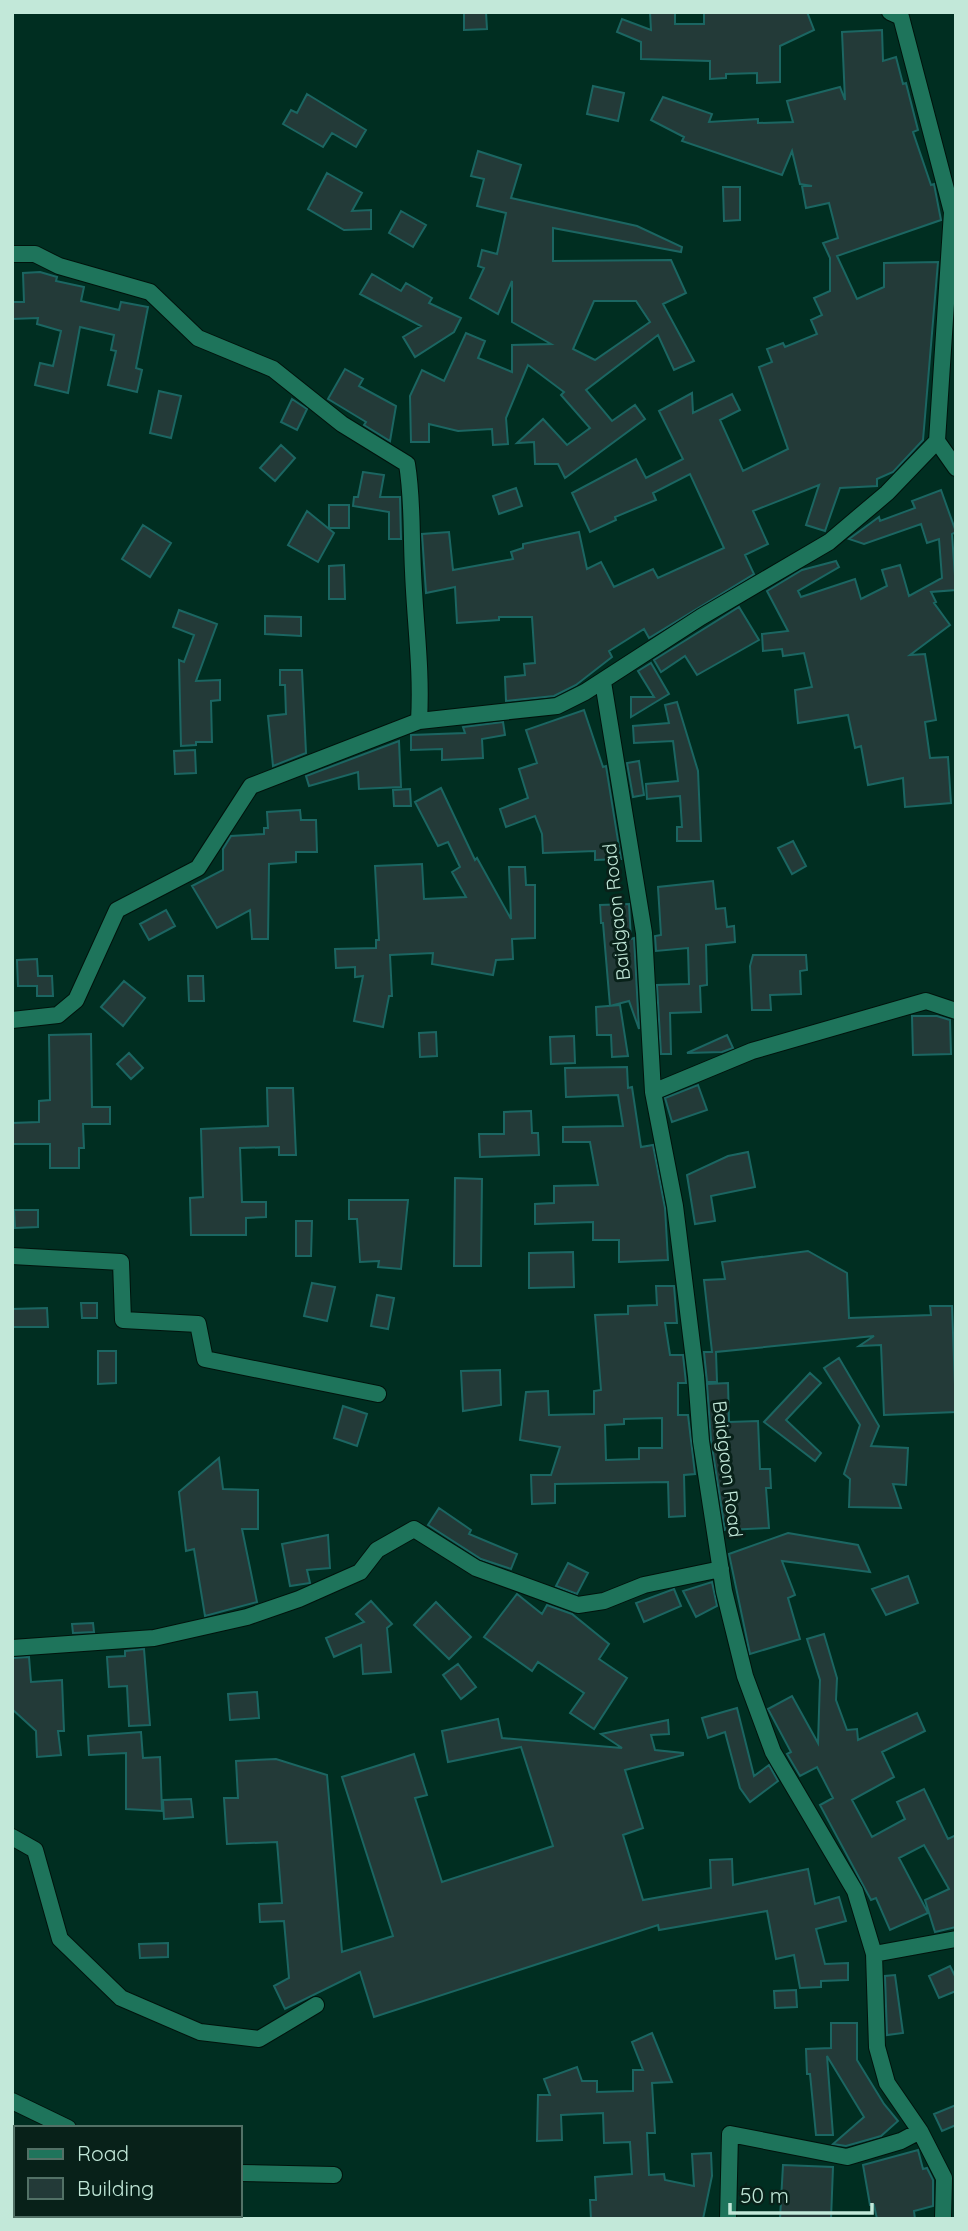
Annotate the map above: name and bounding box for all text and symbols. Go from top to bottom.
street label: Baidgaon Road [597,842,635,982]
street label: Baidgaon Road [708,1399,748,1539]
legend [14,2126,242,2217]
text: Road [77,2140,129,2166]
scale bar [730,2172,872,2216]
text: Building [77,2175,154,2201]
text: 50 m [740,2182,789,2208]

